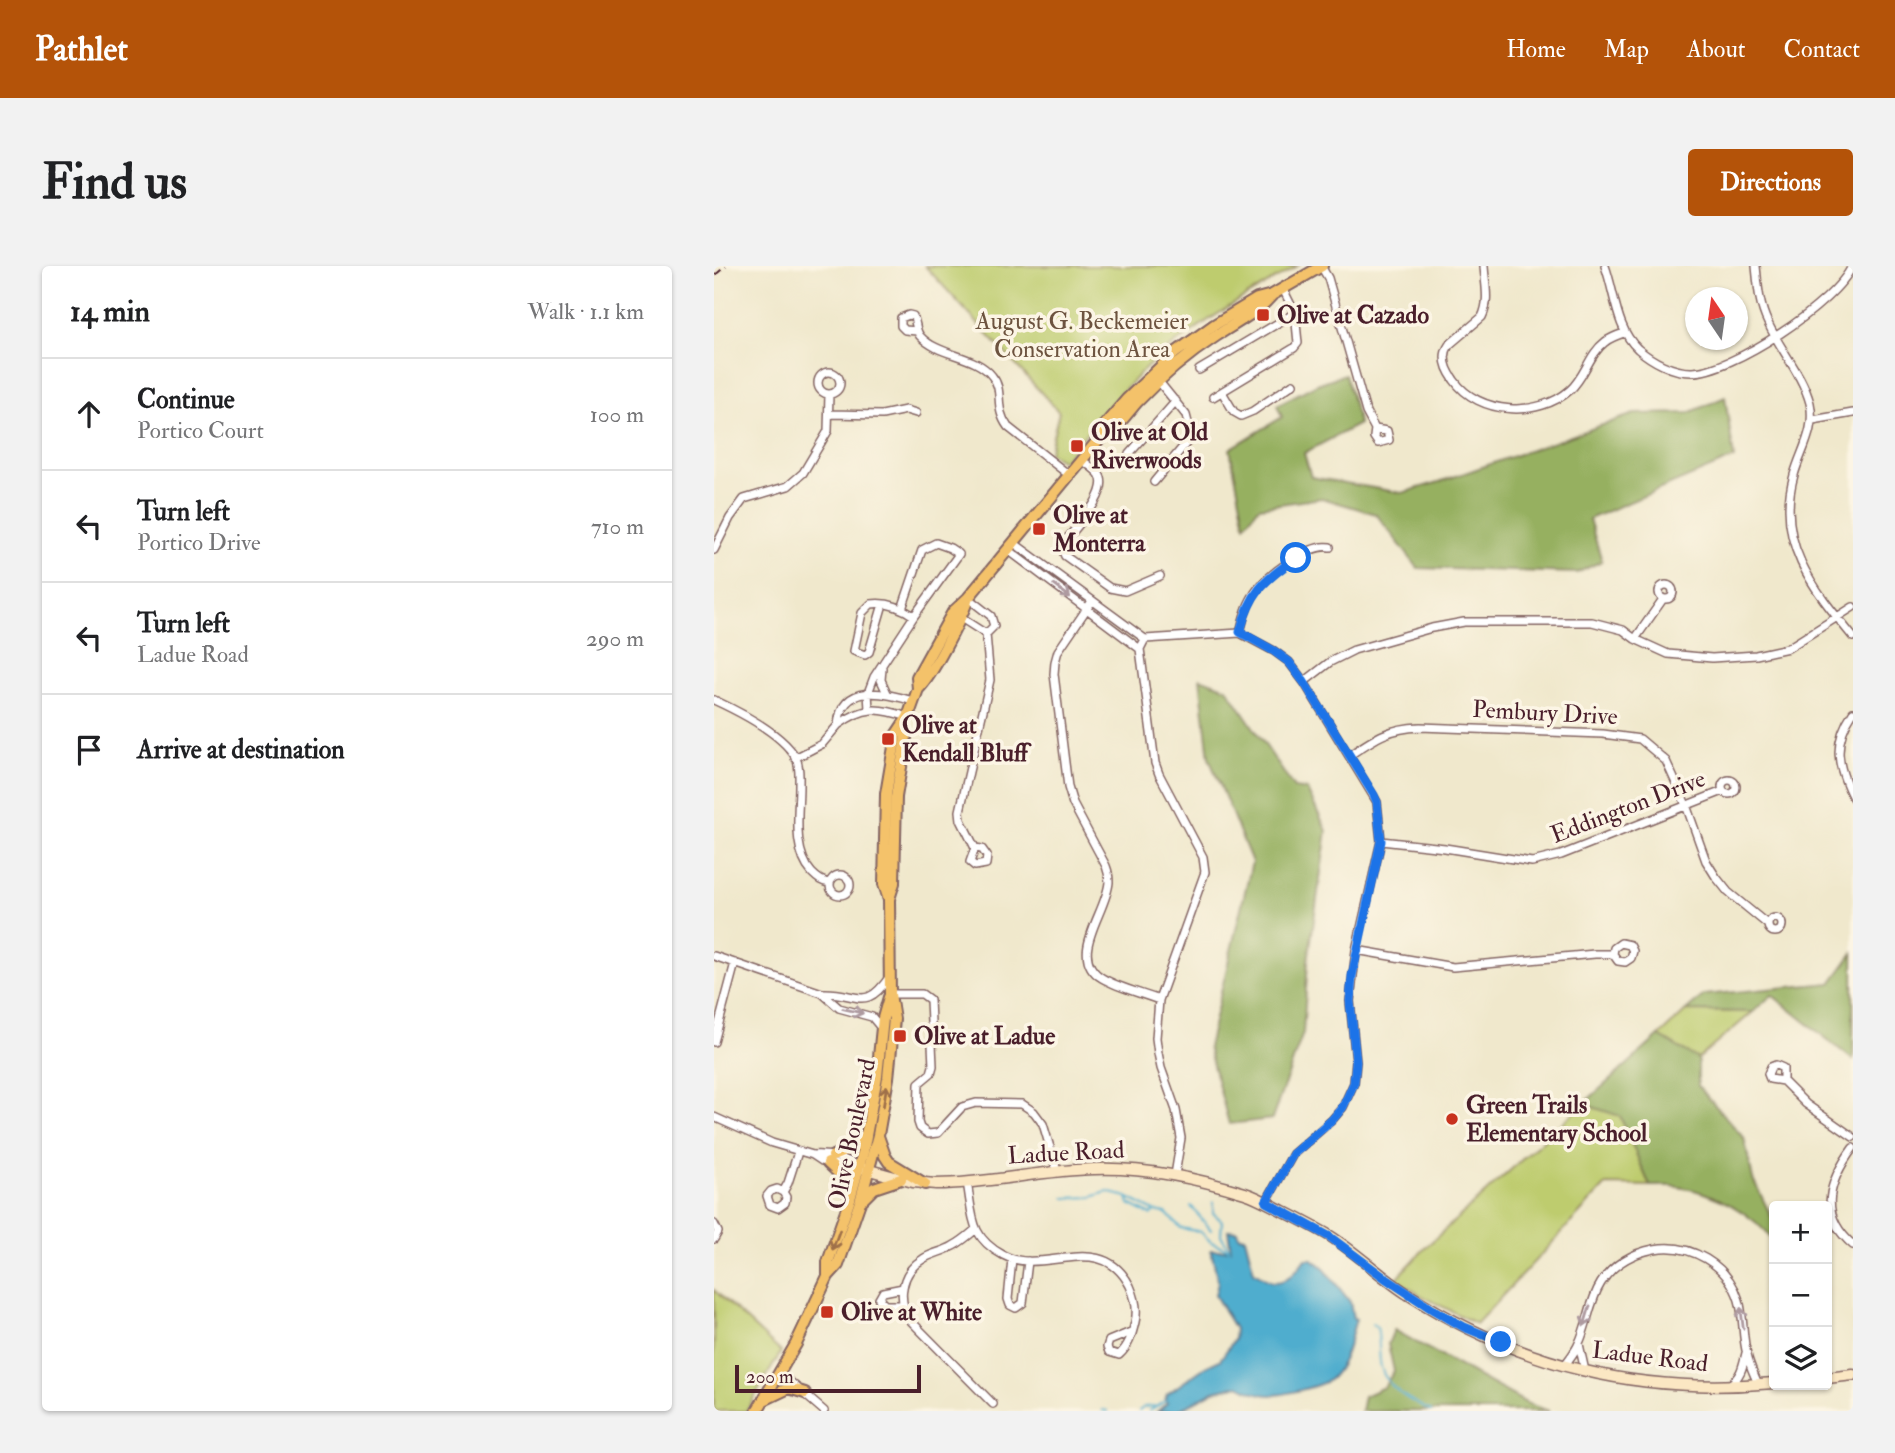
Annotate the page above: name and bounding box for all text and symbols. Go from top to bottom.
text: Pathlet [35,29,128,70]
text: Home [1506,34,1566,65]
text: Map [1604,34,1649,65]
text: About [1687,34,1746,65]
text: Contact [1784,34,1860,65]
button: Directions [1688,149,1853,216]
text: Find us [42,152,187,213]
north arrow [1685,287,1748,350]
text: 14 min [70,293,150,330]
text: Walk · 1.1 km [528,297,644,326]
place label: Olive at Cazado [1277,300,1429,331]
park label: August G. Beckemeier Conservation Area [974,306,1189,365]
marker: Olive at Cazado [1255,307,1271,323]
text: Continue [137,384,235,416]
icon: ahead [70,395,108,433]
text: 100 m [590,400,644,429]
text: Portico Court [137,416,264,445]
place label: Olive at Old Riverwoods [1091,417,1208,476]
marker: Olive at Old Riverwoods [1069,438,1085,454]
text: Turn left [137,496,230,528]
place label: Olive at Monterra [1052,500,1146,559]
icon: left [70,507,108,545]
text: 710 m [591,512,644,541]
marker: Olive at Monterra [1031,521,1047,537]
text: Portico Drive [137,528,261,557]
route start [1280,542,1311,573]
one-way arrow [1052,584,1071,598]
text: Turn left [137,608,230,640]
icon: left [70,619,108,657]
text: 290 m [586,624,644,653]
text: Ladue Road [137,640,249,669]
street label: Pembury Drive [1472,694,1618,732]
place label: Olive at Kendall Bluff [902,710,1032,769]
icon: arrive [70,731,108,769]
marker: Olive at Kendall Bluff [880,731,896,747]
text: Arrive at destination [137,734,345,766]
street label: Eddington Drive [1546,763,1710,851]
one-way arrow [841,1005,864,1018]
place label: Olive at Ladue [914,1021,1055,1052]
marker: Olive at Ladue [892,1028,908,1044]
street label: Olive Boulevard [821,1055,883,1212]
one-way arrow [879,1085,892,1108]
place label: Green Trails Elementary School [1466,1090,1648,1149]
marker: Green Trails Elementary School [1444,1111,1460,1127]
street label: Ladue Road [1007,1134,1125,1172]
map controls [1769,1201,1832,1390]
button: + [1769,1201,1832,1264]
one-way arrow [829,1228,841,1250]
button: − [1769,1264,1832,1327]
place label: Olive at White [841,1297,982,1328]
marker: Olive at White [819,1304,835,1320]
one-way arrow [1580,1305,1593,1327]
one-way arrow [1735,1307,1748,1330]
route end [1485,1326,1516,1357]
button: layers [1769,1327,1832,1390]
street label: Ladue Road [1590,1335,1710,1380]
scale bar [735,1362,920,1394]
text: 200 m [746,1365,794,1389]

